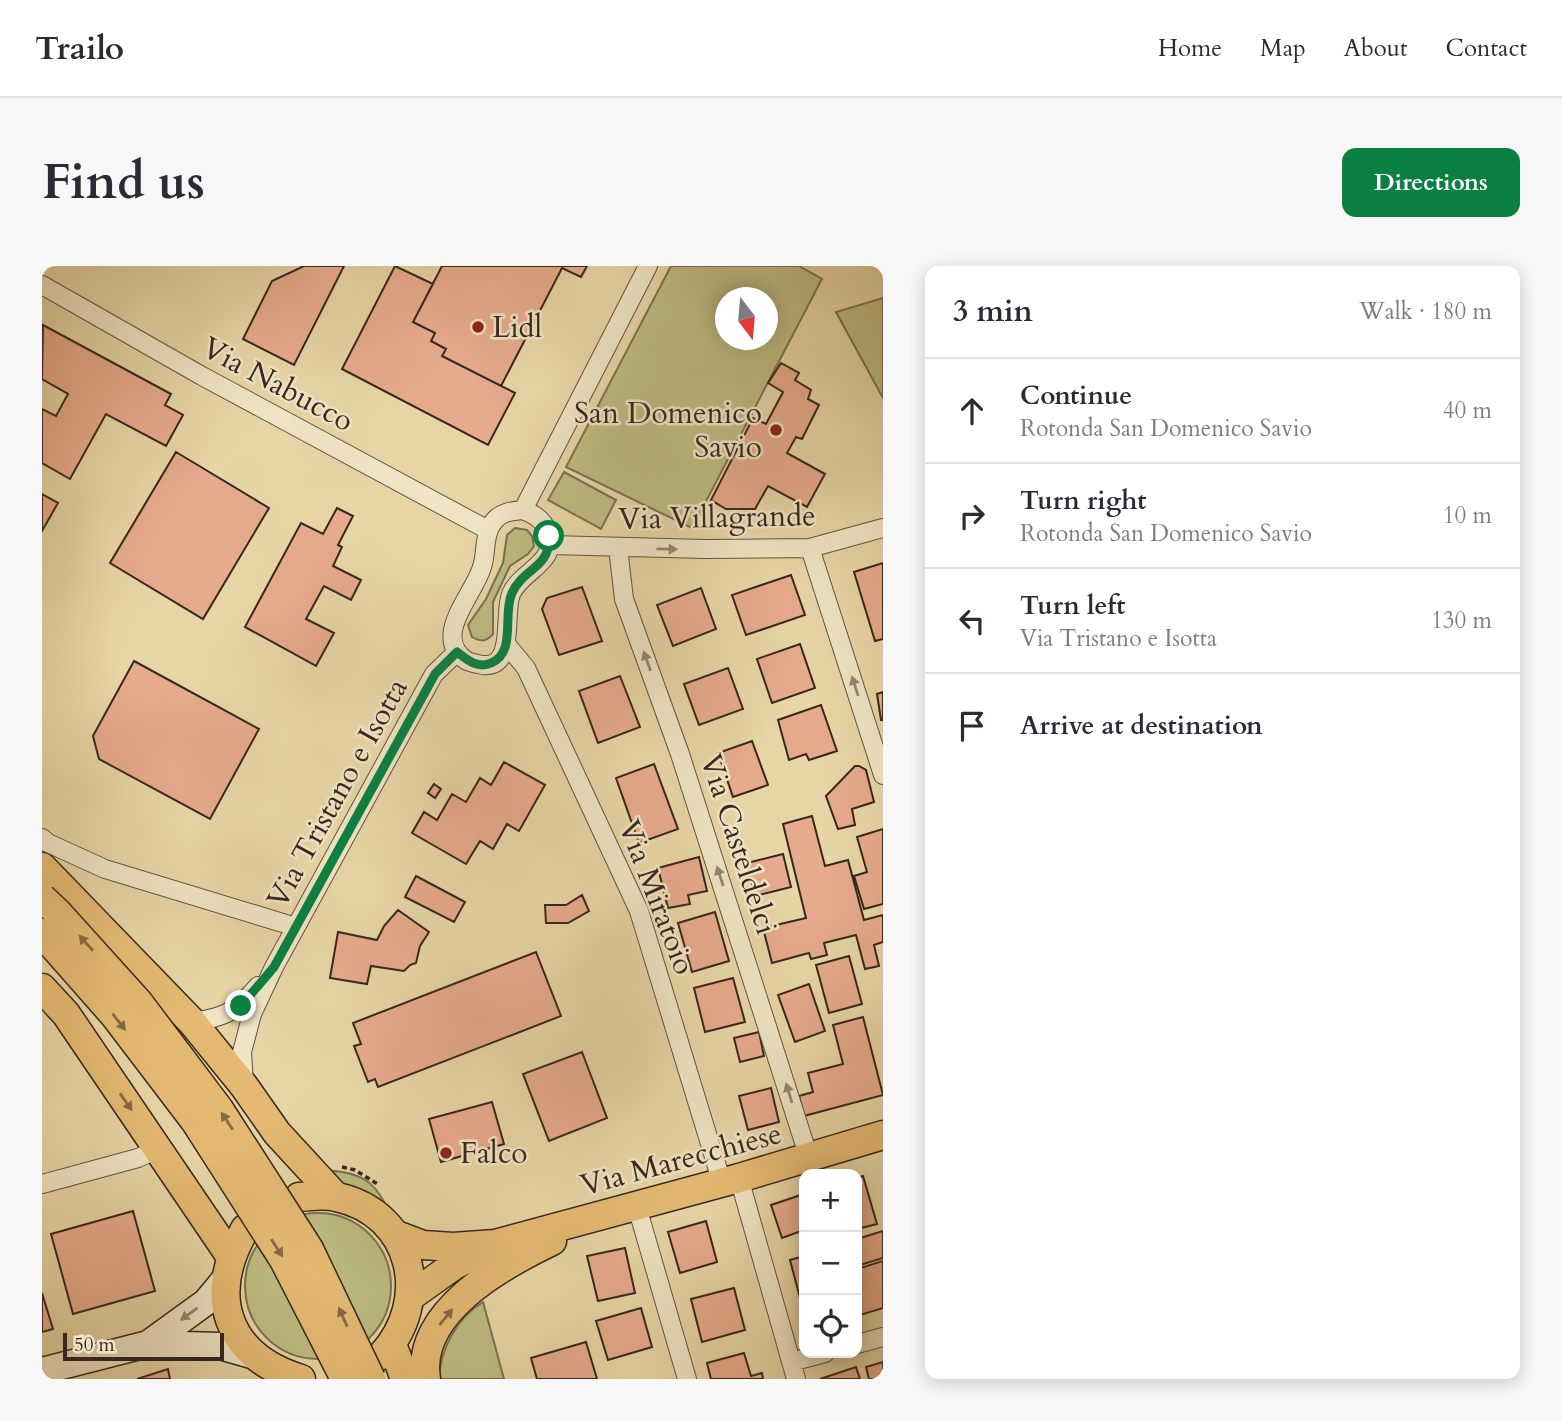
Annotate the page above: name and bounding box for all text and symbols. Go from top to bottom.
text: Trailo [35,26,124,71]
text: Home [1158,32,1222,65]
text: Map [1260,32,1306,65]
text: About [1344,32,1408,65]
text: Contact [1446,32,1527,65]
button: Directions [1342,148,1520,217]
text: Find us [42,149,205,216]
north arrow [715,287,778,350]
text: 3 min [953,291,1033,332]
text: Walk · 180 m [1359,296,1492,327]
place label: Lidl [492,307,543,348]
marker: Lidl [470,319,486,335]
street label: Via Nabucco [195,327,361,442]
text: Continue [1020,378,1132,413]
icon: ahead [953,392,991,430]
place label: San Domenico Savio [574,393,762,468]
text: 40 m [1443,395,1492,426]
text: Rotonda San Domenico Savio [1020,413,1312,444]
marker: San Domenico Savio [768,422,784,438]
text: Turn right [1020,483,1147,518]
street label: Via Villagrande [618,495,816,540]
icon: right [953,497,991,535]
text: 10 m [1443,500,1492,531]
text: Rotonda San Domenico Savio [1020,518,1312,549]
route start [533,520,564,551]
one-way arrow [656,543,678,554]
text: Turn left [1020,588,1125,623]
icon: left [953,602,991,640]
text: 130 m [1431,605,1492,636]
text: Via Tristano e Isotta [1020,623,1217,654]
one-way arrow [641,650,652,671]
street label: Via Tristano e Isotta [257,671,418,915]
one-way arrow [849,676,859,697]
icon: arrive [953,707,991,745]
text: Arrive at destination [1020,708,1263,743]
street label: Via Casteldelci [690,749,787,940]
street label: Via Miratoio [608,814,705,980]
one-way arrow [714,866,725,887]
one-way arrow [78,935,94,952]
route end [225,990,256,1021]
one-way arrow [112,1012,127,1030]
one-way arrow [783,1082,794,1103]
one-way arrow [119,1093,133,1111]
one-way arrow [221,1112,234,1131]
street label: Via Marecchiese [576,1113,786,1206]
place label: Falco [460,1133,528,1174]
marker: Falco [438,1145,454,1161]
map controls [799,1169,862,1358]
button: + [799,1169,862,1232]
button: − [799,1232,862,1295]
one-way arrow [270,1239,283,1258]
button: locate [799,1295,862,1358]
one-way arrow [180,1307,198,1321]
one-way arrow [337,1307,348,1327]
one-way arrow [438,1308,453,1326]
scale bar [63,1330,224,1362]
text: 50 m [74,1332,115,1358]

